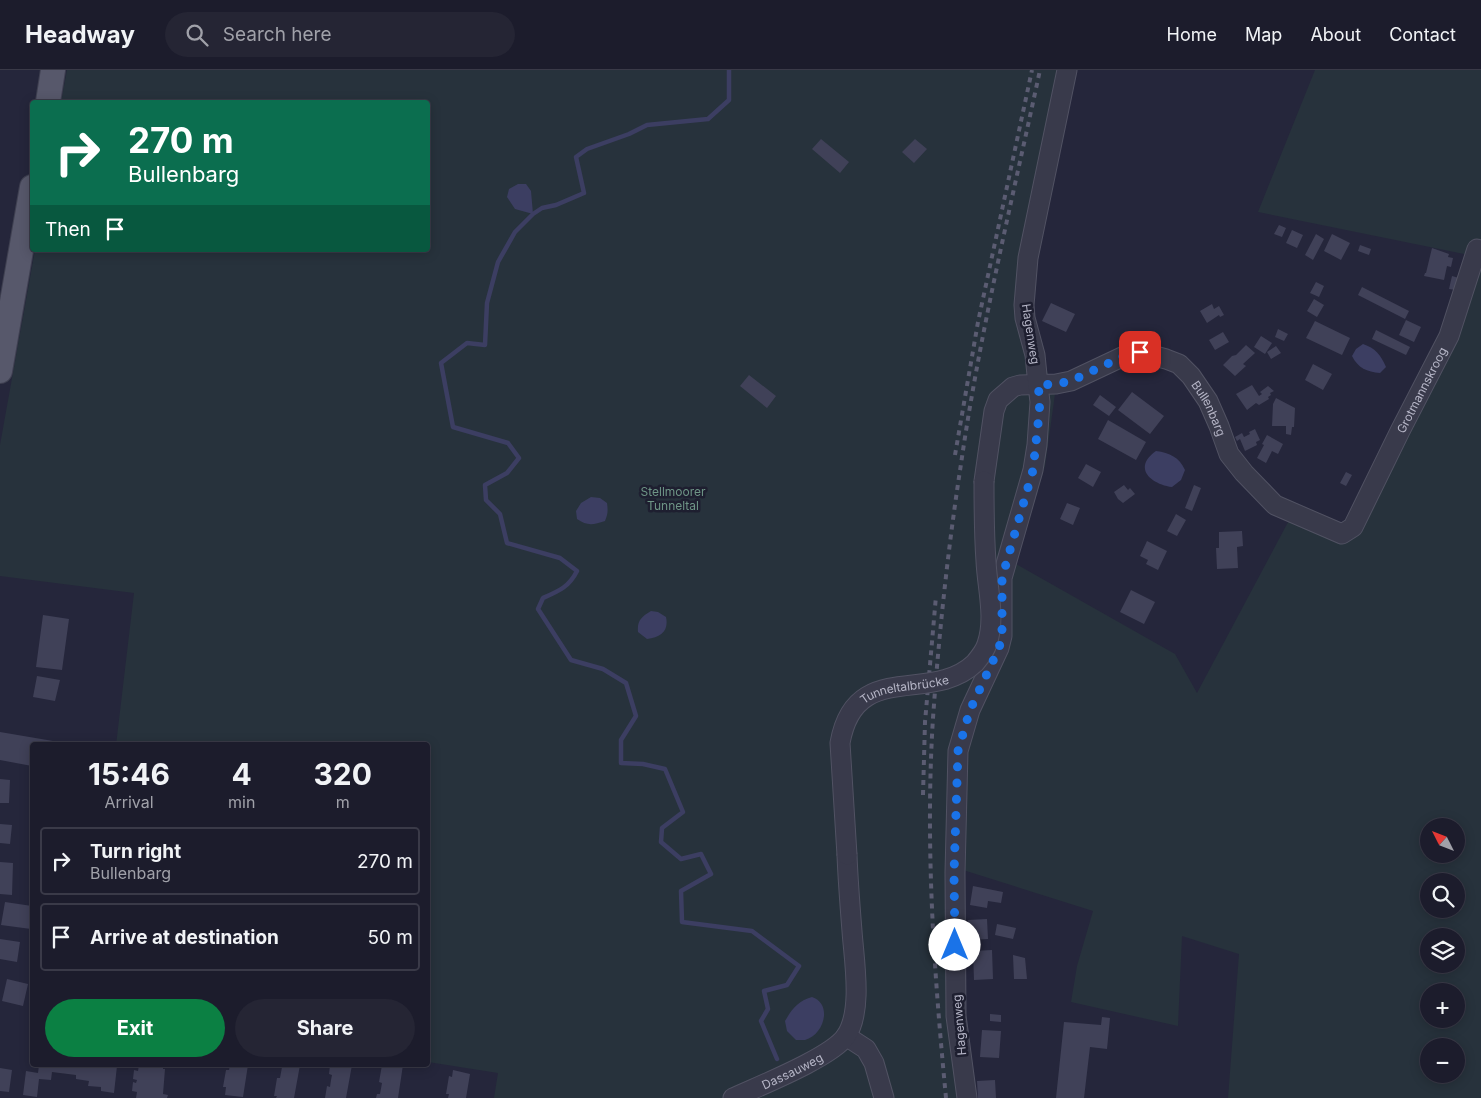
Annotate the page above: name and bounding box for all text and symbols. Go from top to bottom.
search box [165,12,515,57]
text: Headway [25,20,135,49]
icon: search [183,21,211,49]
text: Search here [223,23,331,46]
text: Home [1167,24,1217,45]
text: Map [1245,24,1282,45]
text: About [1310,24,1361,45]
text: Contact [1389,24,1456,45]
text: 270 m [128,119,234,161]
icon: right [45,120,110,185]
text: Bullenbarg [128,161,239,187]
icon: arrive [101,215,129,243]
text: Then [45,218,91,241]
street label: Hagenweg [1019,303,1043,365]
pin [1119,331,1161,373]
icon: arrive [1126,338,1154,366]
street label: Grotmannskroog [1393,344,1450,436]
street label: Bullenbarg [1189,377,1229,438]
park label: Stellmoorer Tunneltal [640,484,706,513]
street label: Tunneltalbrücke [857,671,950,707]
text: 15:46 [88,756,170,792]
text: 4 [232,756,252,792]
text: 320 [313,756,372,792]
text: Arrival [104,792,154,812]
text: min [228,792,255,812]
text: m [336,792,350,812]
north arrow [1420,818,1465,862]
map controls [1420,818,1465,1083]
text: Turn right [90,840,181,863]
icon: right [47,847,75,875]
text: 270 m [357,850,413,873]
text: Bullenbarg [90,863,171,883]
button: search [1420,873,1465,918]
position arrow [928,918,980,970]
icon: arrive [47,923,75,951]
text: Arrive at destination [90,926,279,949]
text: 50 m [367,926,413,949]
button: layers [1420,928,1465,973]
button: + [1420,983,1465,1028]
street label: Hagenweg [949,994,969,1056]
button: Exit [45,999,225,1057]
button: Share [235,999,415,1057]
button: − [1420,1038,1465,1083]
street label: Dassauweg [759,1049,825,1092]

